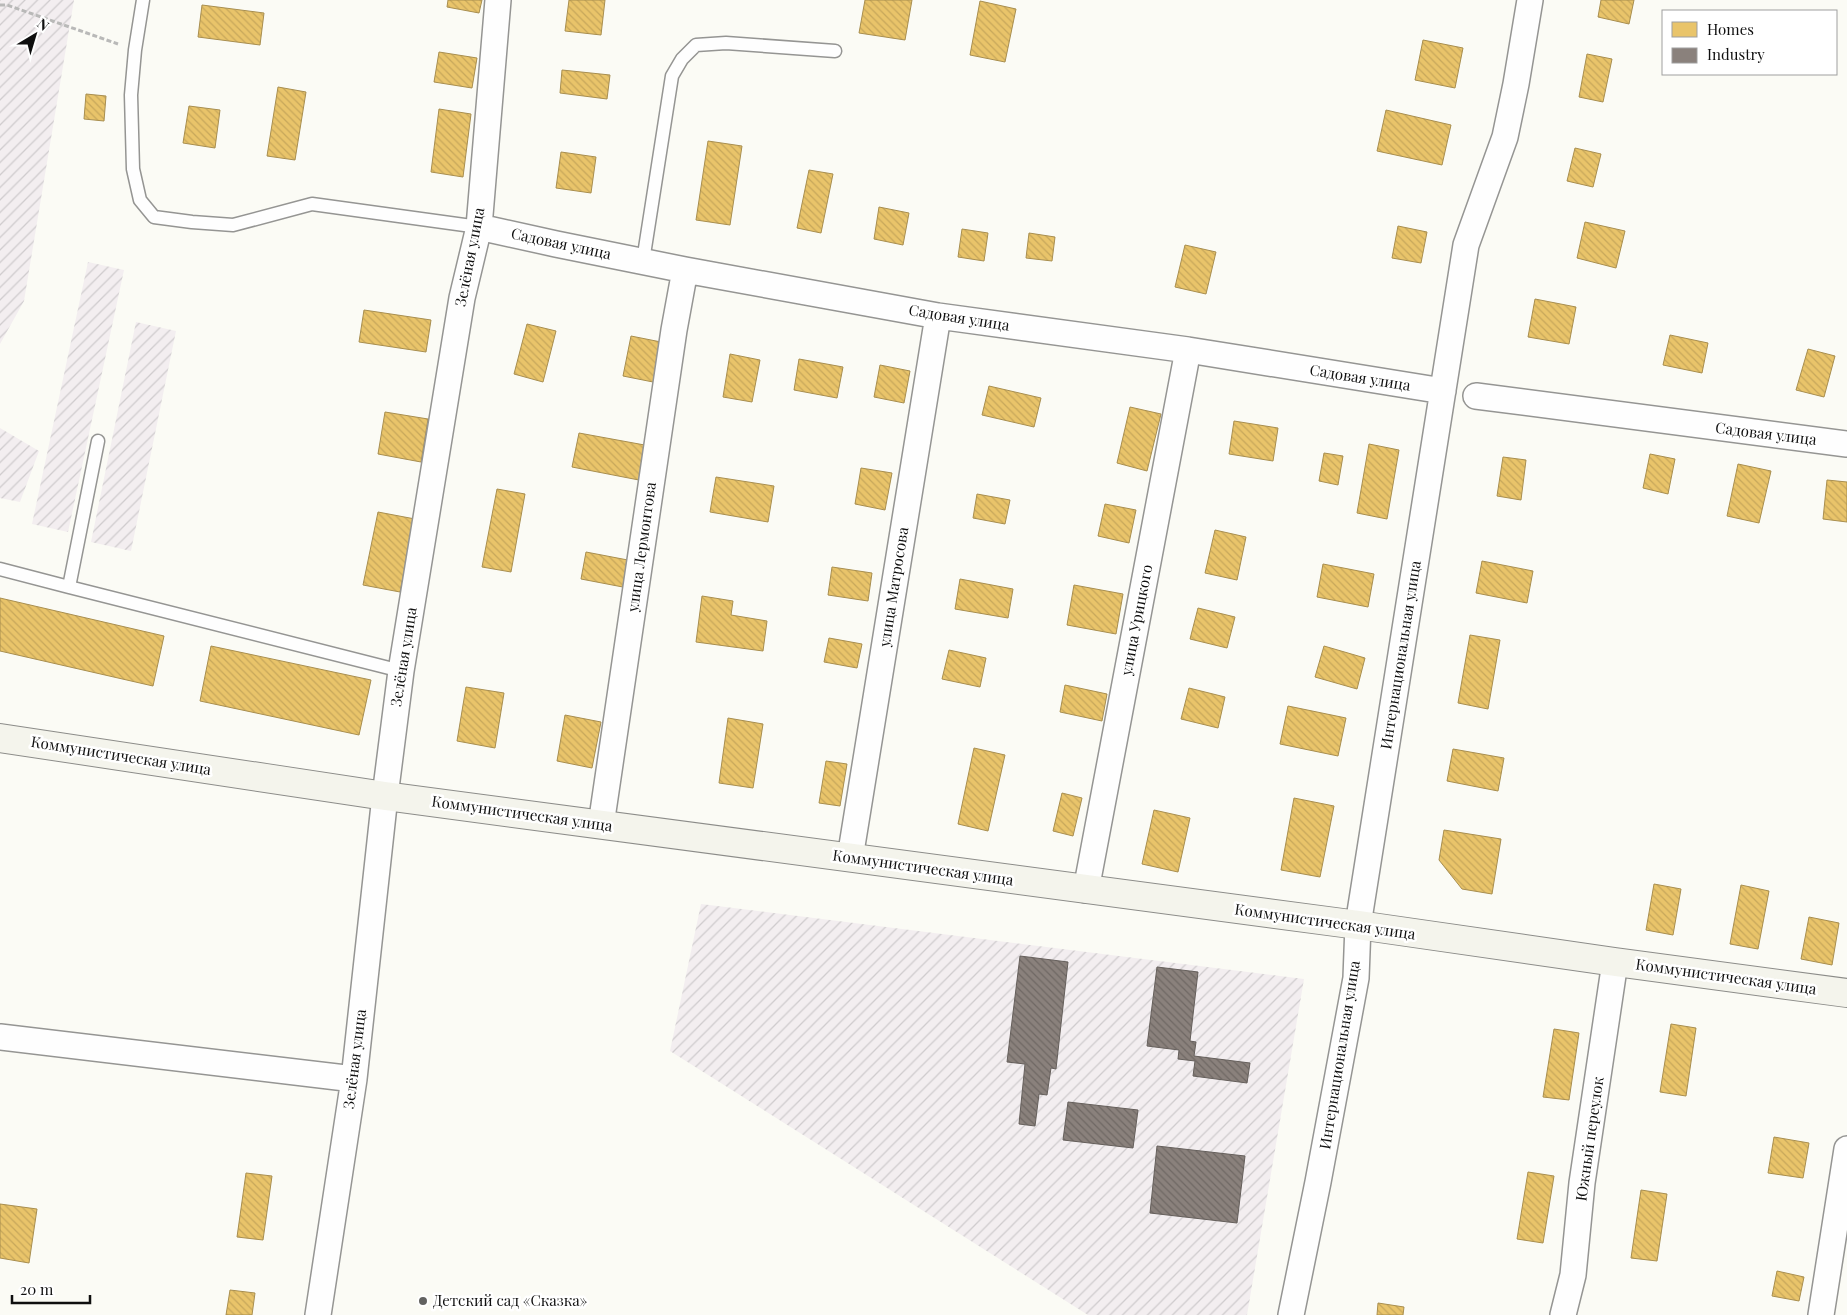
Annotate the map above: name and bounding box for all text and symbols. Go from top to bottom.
north arrow [10,10,60,60]
legend [1662,10,1837,75]
text: N [33,14,53,35]
text: Homes [1707,19,1754,39]
text: Industry [1707,44,1765,64]
street label: Зелёная улица [450,205,489,308]
street label: Садовая улица [509,223,614,263]
street label: Садовая улица [907,299,1012,335]
street label: Садовая улица [1308,359,1413,395]
street label: Садовая улица [1714,417,1818,449]
street label: улица Лермонтова [622,480,660,614]
street label: улица Матросова [874,525,912,649]
street label: Интернациональная улица [1375,559,1425,751]
street label: улица Урицкого [1115,563,1157,678]
street label: Зелёная улица [385,605,421,708]
street label: Коммунистическая улица [30,731,213,779]
street label: Коммунистическая улица [430,790,614,836]
street label: Коммунистическая улица [831,844,1015,890]
street label: Коммунистическая улица [1233,898,1417,944]
street label: Коммунистическая улица [1634,953,1818,999]
street label: Интернациональная улица [1314,959,1364,1151]
street label: Зелёная улица [338,1007,370,1110]
street label: Южный переулок [1570,1075,1608,1202]
scale bar [12,1272,90,1304]
text: 20 m [20,1279,54,1299]
place label: Детский сад «Сказка» [433,1290,588,1310]
marker: Детский сад «Сказка» [417,1295,429,1307]

